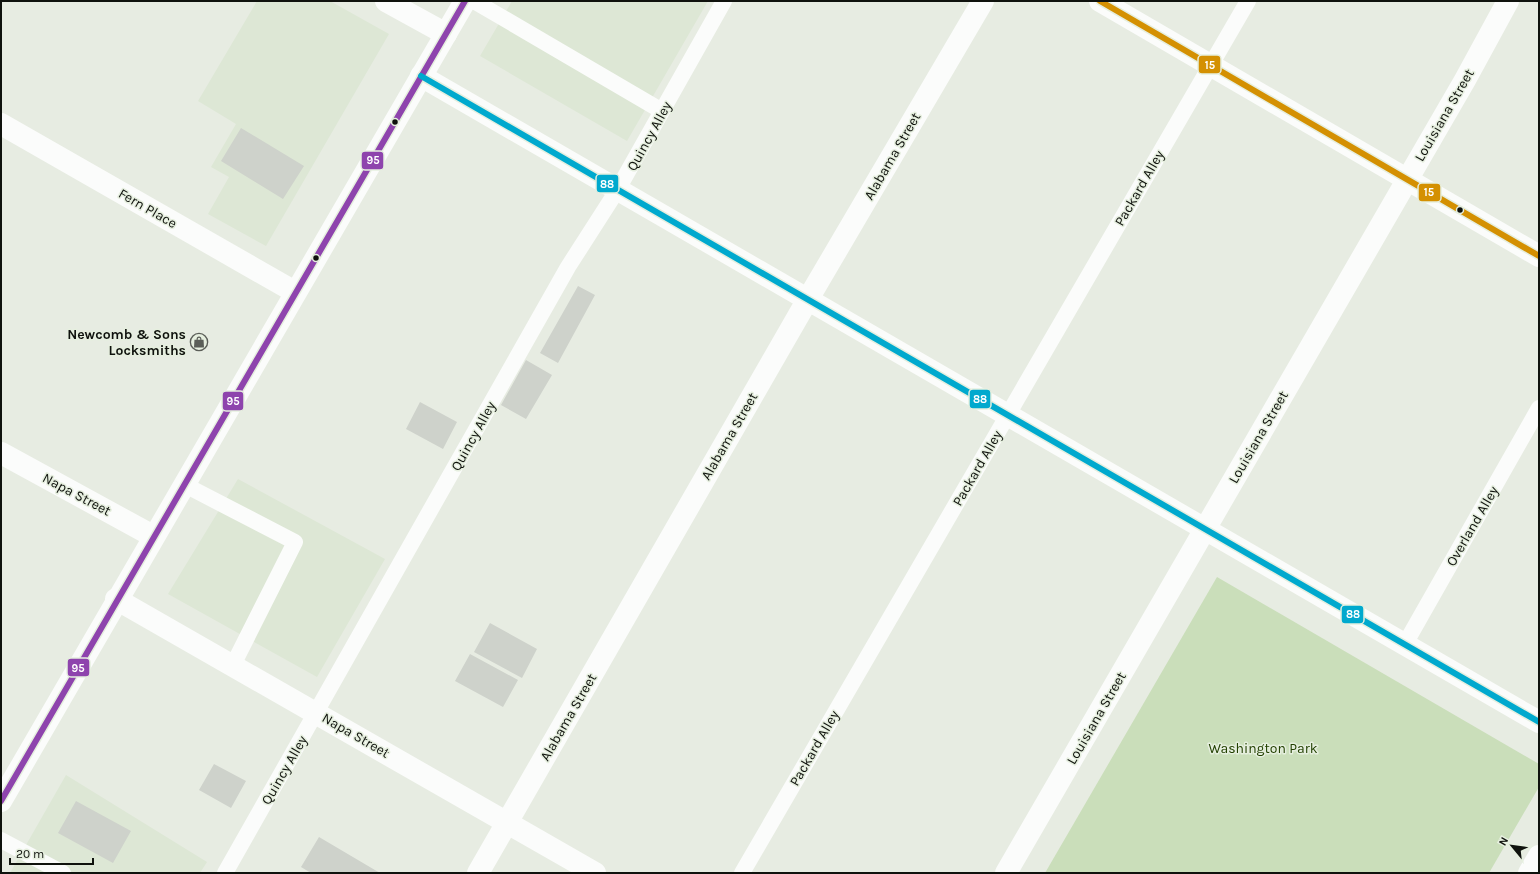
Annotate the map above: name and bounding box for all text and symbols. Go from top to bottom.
line badge: 15 [1198,55,1221,74]
text: 15 [1205,59,1215,72]
street label: Louisiana Street [1411,66,1478,165]
street label: Quincy Alley [623,98,676,174]
street label: Alabama Street [861,109,924,203]
unlabelled marker [390,117,400,127]
street label: Packard Alley [1111,147,1168,229]
line badge: 95 [361,151,384,170]
text: 95 [366,154,380,167]
line badge: 88 [596,174,619,193]
text: 88 [600,178,614,191]
line badge: 15 [1418,183,1441,202]
street label: Fern Place [115,185,180,232]
text: 15 [1424,186,1434,199]
unlabelled marker [1455,205,1465,215]
unlabelled marker [311,253,321,263]
place label: Newcomb & Sons Locksmiths [67,326,186,359]
shop icon: Newcomb & Sons Locksmiths [189,332,209,352]
street label: Louisiana Street [1225,388,1292,487]
street label: Alabama Street [698,389,761,483]
line badge: 88 [969,389,991,409]
line badge: 95 [222,391,244,411]
text: 88 [973,393,987,406]
text: 95 [226,395,240,408]
street label: Quincy Alley [447,398,500,474]
street label: Packard Alley [949,427,1006,509]
street label: Napa Street [40,469,114,520]
street label: Overland Alley [1443,483,1502,569]
line badge: 88 [1341,605,1364,624]
text: 88 [1346,608,1360,621]
line badge: 95 [67,658,90,677]
text: 95 [71,662,85,675]
street label: Louisiana Street [1063,669,1130,768]
street label: Alabama Street [537,670,600,764]
street label: Packard Alley [786,707,843,789]
street label: Napa Street [319,709,392,762]
street label: Quincy Alley [258,732,311,808]
park label: Washington Park [1208,740,1318,757]
north arrow [1492,826,1532,866]
text: N [1496,835,1511,848]
scale bar [10,840,93,866]
text: 20 m [16,847,44,861]

